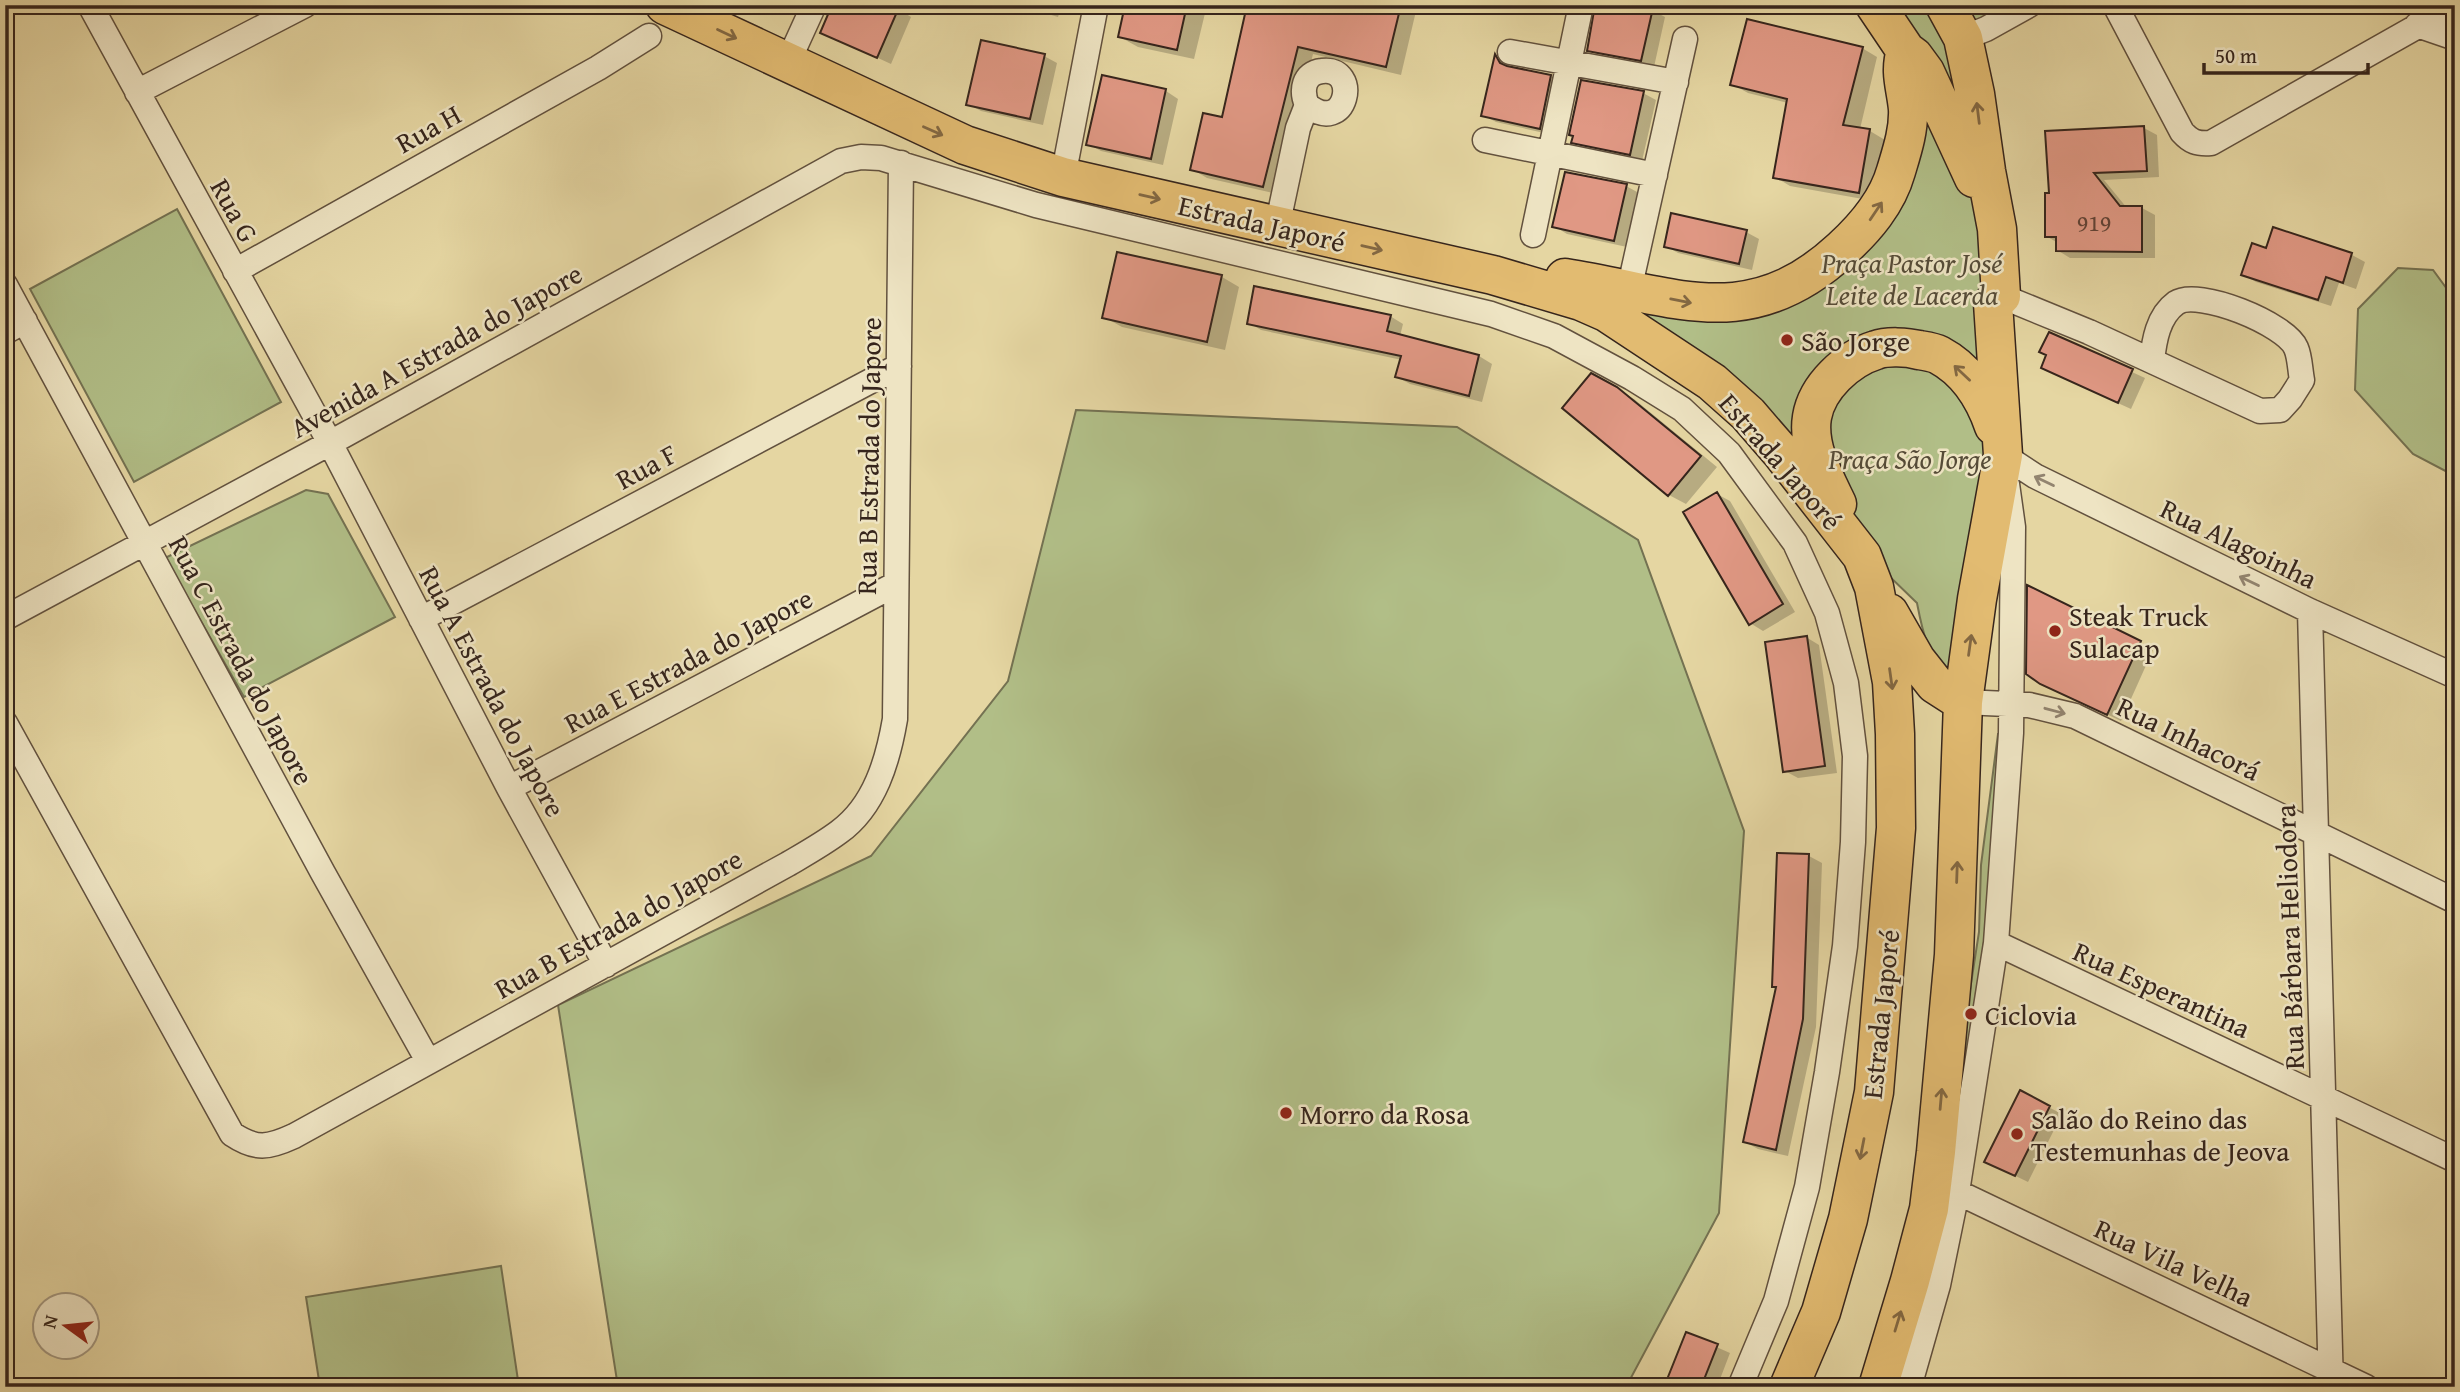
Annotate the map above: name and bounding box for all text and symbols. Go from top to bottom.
one-way arrow [716,28,737,41]
scale bar [2204,32,2369,76]
text: 50 m [2215,40,2257,71]
street label: Rua H [388,93,468,163]
one-way arrow [1971,102,1984,125]
one-way arrow [922,125,943,138]
street label: Rua G [201,171,269,249]
street label: Estrada Japoré [1174,184,1350,262]
one-way arrow [1138,191,1161,205]
one-way arrow [1869,202,1884,221]
house number: 919 [2077,205,2111,240]
one-way arrow [1360,242,1383,255]
park label: Praça Pastor José Leite de Lacerda [1821,242,2003,315]
street label: Avenida A Estrada do Japore [283,253,589,447]
one-way arrow [1669,294,1692,308]
street label: Rua B Estrada do Japore [845,317,891,595]
place label: São Jorge [1801,320,1910,361]
marker: São Jorge [1779,332,1795,348]
one-way arrow [1954,365,1971,382]
street label: Estrada Japoré [1710,383,1852,539]
street label: Rua F [608,433,684,499]
park label: Praça São Jorge [1827,438,1992,479]
one-way arrow [2034,474,2055,488]
street label: Rua Alagoinha [2154,487,2325,599]
street label: Rua C Estrada do Japore [159,528,325,792]
street label: Rua A Estrada do Japore [409,558,577,824]
one-way arrow [2239,573,2260,587]
street label: Rua E Estrada do Japore [556,577,820,743]
place label: Steak Truck Sulacap [2069,595,2209,668]
marker: Steak Truck Sulacap [2047,623,2063,639]
one-way arrow [1964,634,1977,657]
one-way arrow [1885,667,1898,689]
street label: Rua Inhacorá [2110,686,2269,791]
one-way arrow [2043,705,2066,718]
street label: Rua Bárbara Heliodora [2264,803,2314,1070]
street label: Rua B Estrada do Japore [487,838,749,1008]
one-way arrow [1951,861,1964,884]
street label: Estrada Japoré [1851,927,1909,1101]
street label: Rua Esperantina [2067,930,2258,1048]
place label: Ciclovia [1985,994,2077,1035]
marker: Ciclovia [1963,1006,1979,1022]
one-way arrow [1935,1088,1948,1111]
place label: Morro da Rosa [1300,1093,1470,1134]
place label: Salão do Reino das Testemunhas de Jeova [2031,1098,2290,1171]
marker: Morro da Rosa [1278,1105,1294,1121]
marker: Salão do Reino das Testemunhas de Jeova [2009,1126,2025,1142]
one-way arrow [1855,1137,1869,1160]
street label: Rua Vila Velha [2088,1207,2261,1317]
north arrow [32,1290,102,1360]
one-way arrow [1892,1311,1905,1333]
text: N [34,1312,65,1331]

